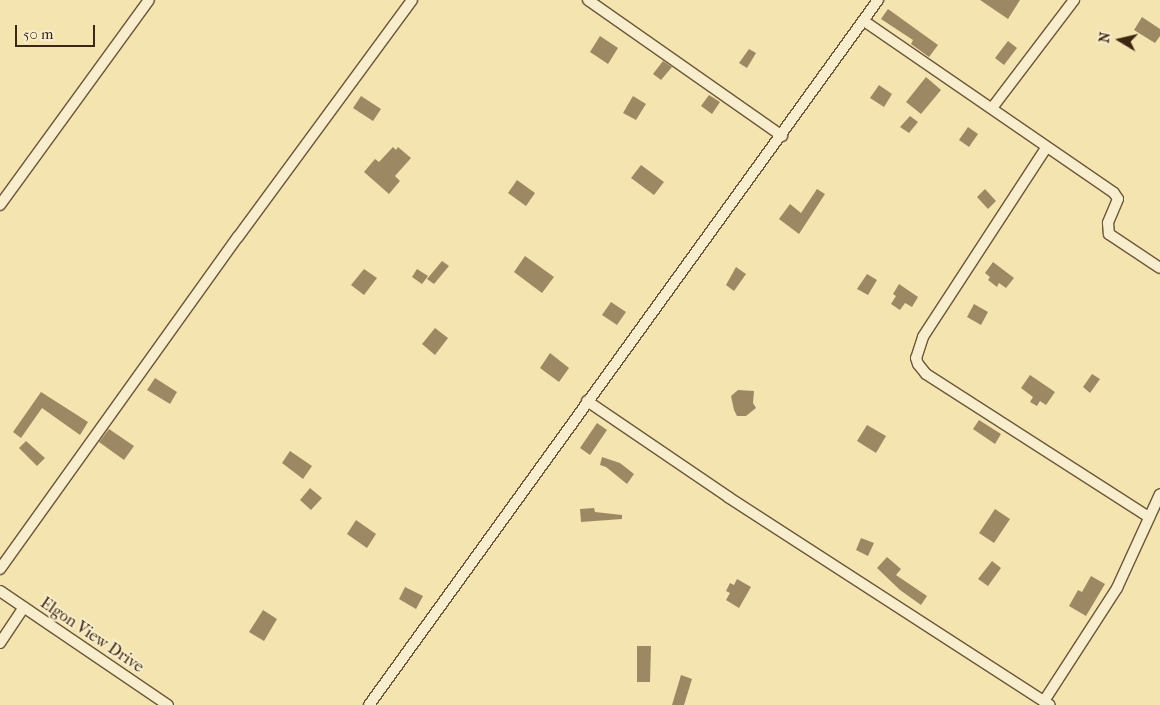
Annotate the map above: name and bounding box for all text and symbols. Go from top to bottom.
scale bar [18,15,98,47]
north arrow [1095,15,1145,65]
text: 50 m [23,25,53,43]
text: N [1095,31,1114,44]
street label: Elgon View Drive [37,593,147,677]

